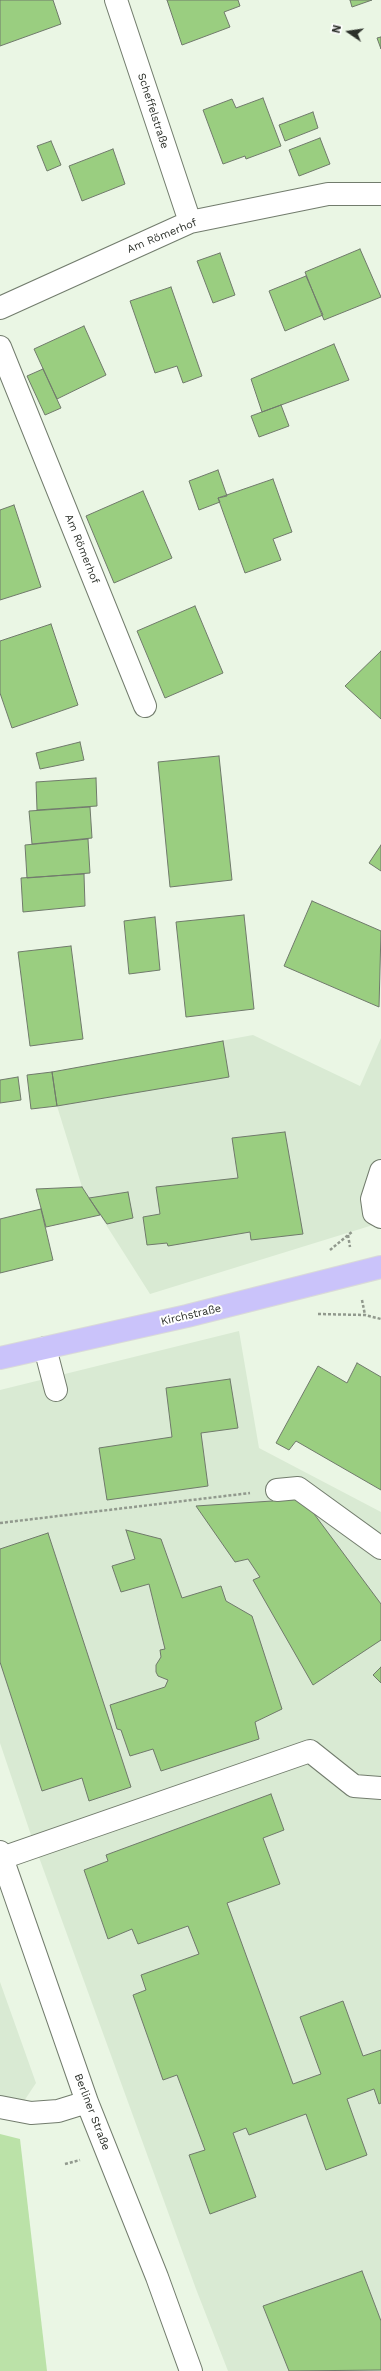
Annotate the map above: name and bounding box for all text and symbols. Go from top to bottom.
north arrow [329,12,369,52]
text: N [330,24,344,35]
street label: Scheffelstraße [135,72,171,150]
street label: Am Römerhof [125,216,199,256]
street label: Am Römerhof [62,512,102,586]
street label: Kirchstraße [160,1302,222,1328]
street label: Berliner Straße [71,2072,113,2152]

